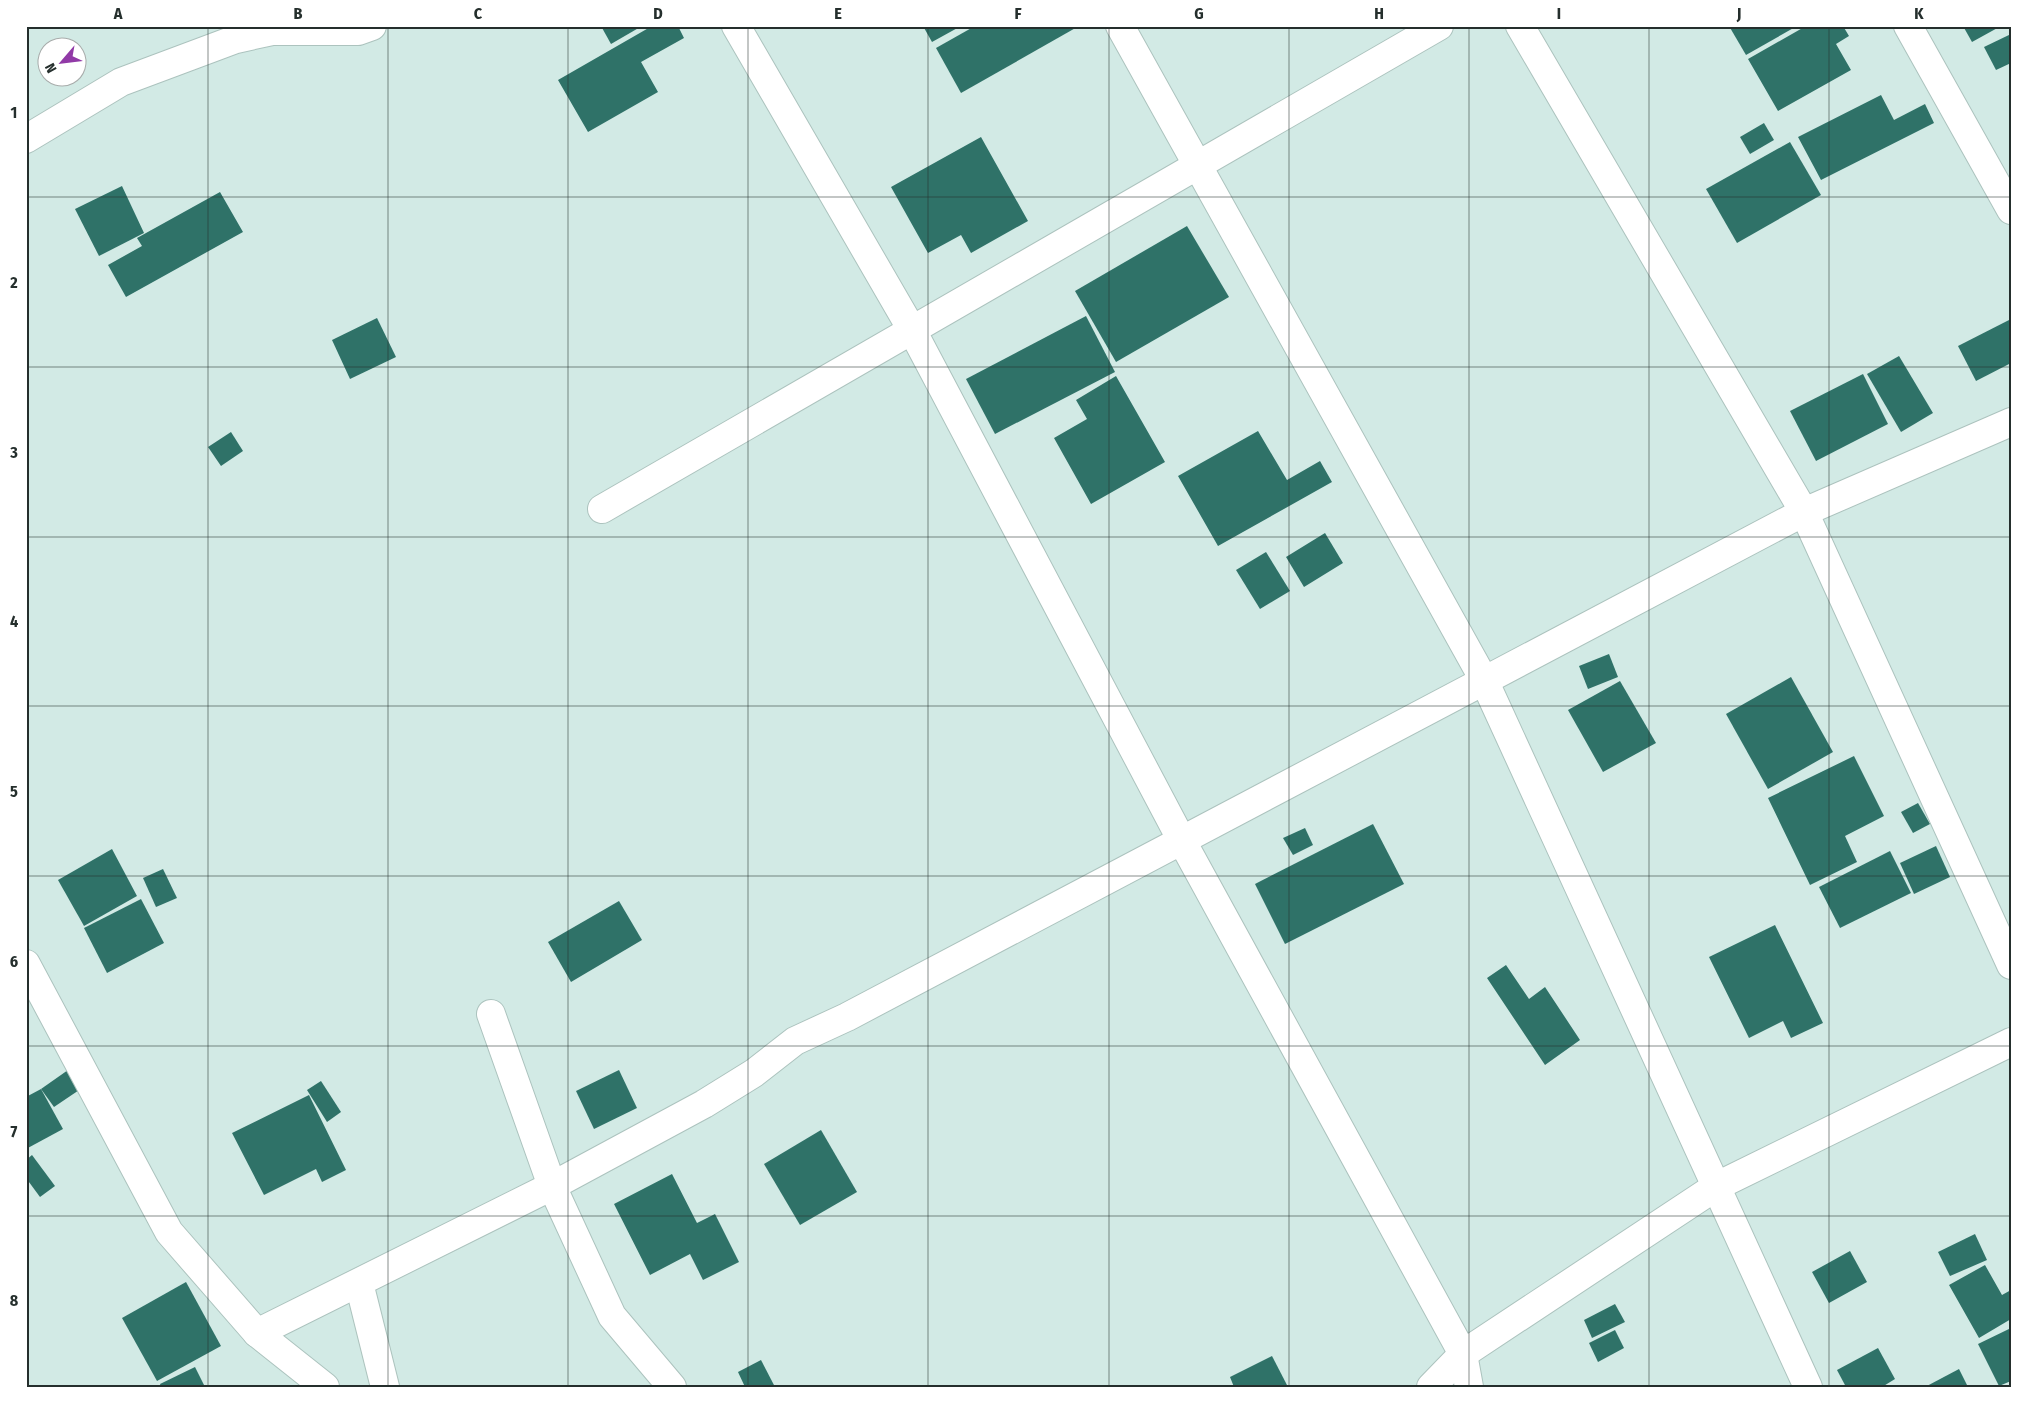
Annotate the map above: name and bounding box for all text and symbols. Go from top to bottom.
text: A [113,4,123,23]
text: B [294,4,303,23]
text: C [474,4,483,23]
text: D [653,4,663,23]
text: E [834,4,842,23]
text: F [1014,4,1022,23]
text: G [1194,4,1204,23]
text: H [1374,4,1384,23]
text: I [1557,4,1561,23]
text: J [1736,4,1741,23]
text: K [1914,4,1924,23]
north arrow [38,38,88,88]
text: N [41,60,60,76]
text: 1 [11,103,17,122]
text: 2 [9,273,18,292]
text: 3 [9,443,18,462]
text: 4 [10,612,18,631]
text: 5 [10,782,18,801]
text: 6 [10,952,18,971]
text: 7 [11,1122,18,1141]
text: 8 [10,1291,19,1310]

